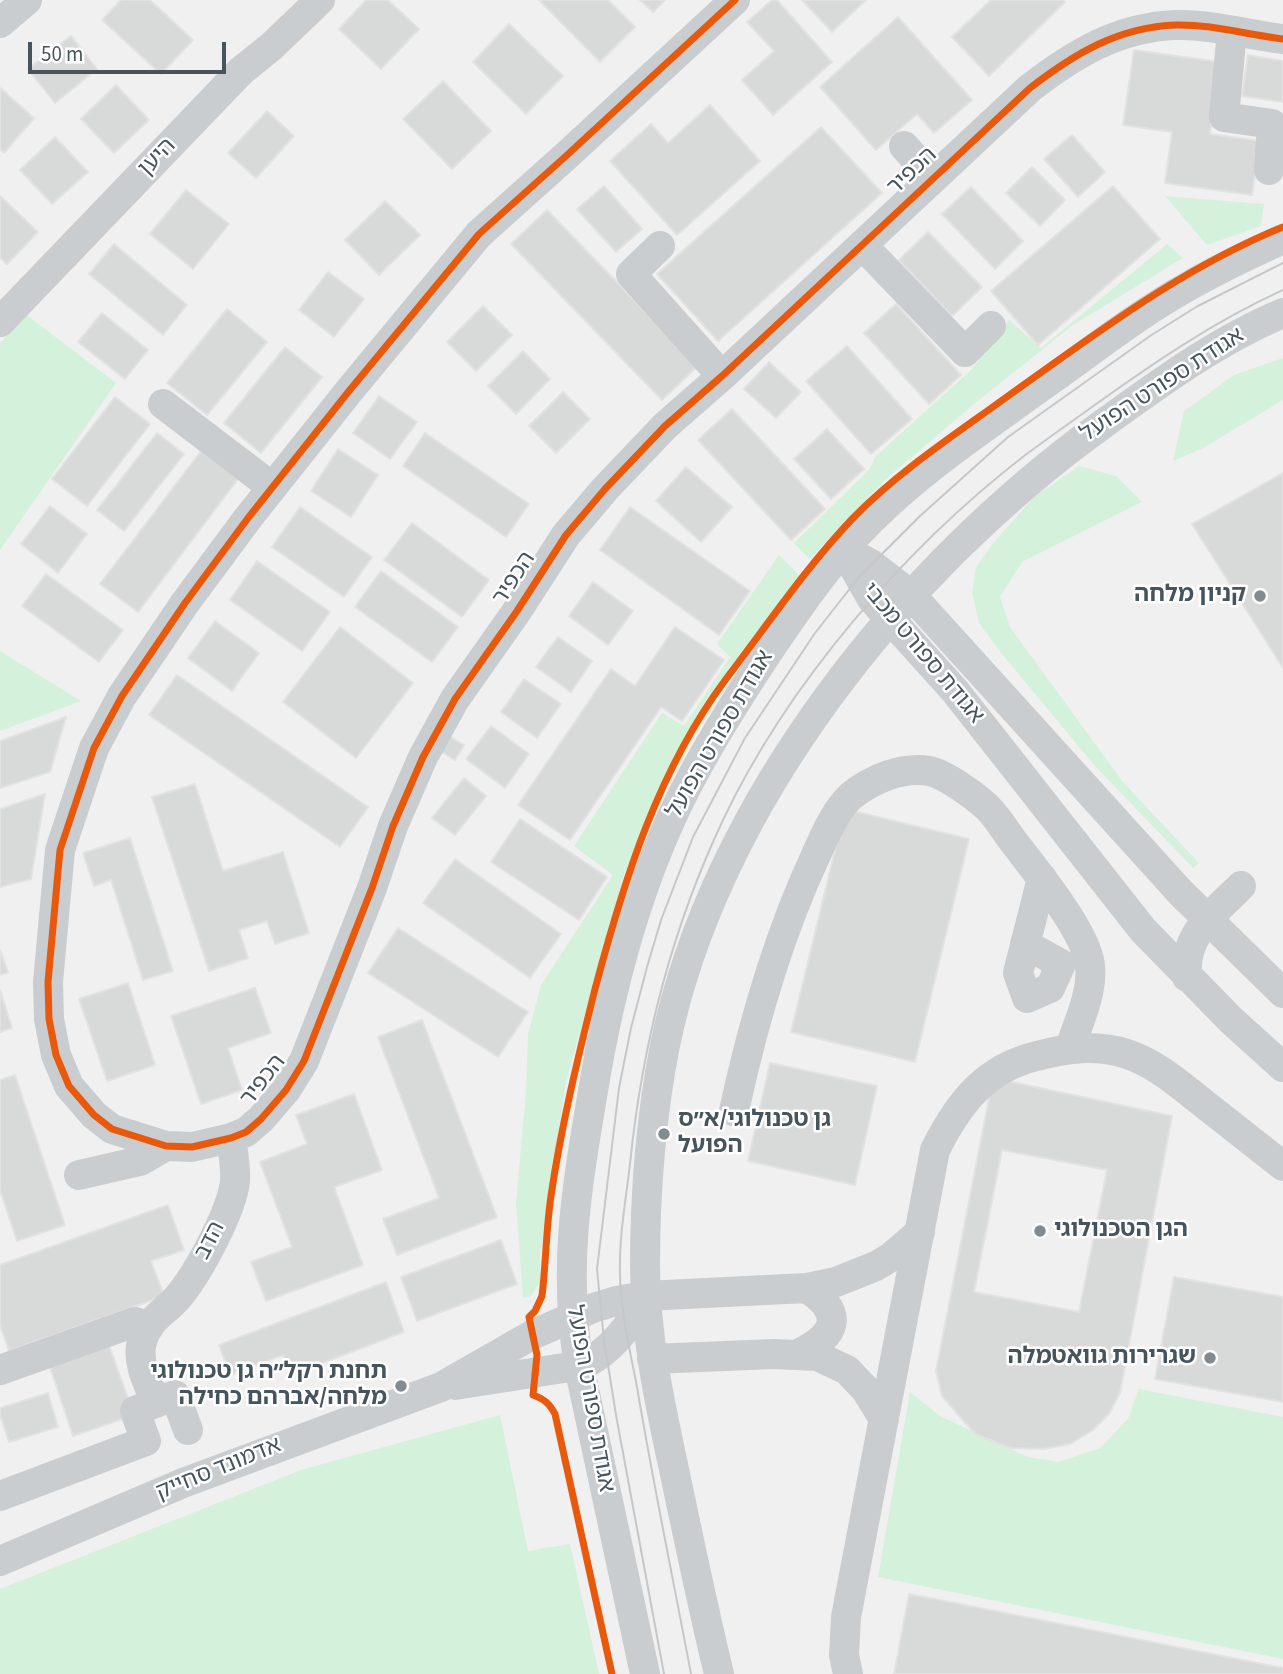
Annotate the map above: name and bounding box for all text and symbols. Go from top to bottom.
scale bar [32,28,229,72]
text: 50 m [41,39,83,69]
street label: היען [133,133,183,183]
street label: הכפיר [882,142,944,202]
street label: אגודת ספורט הפועל [1076,323,1250,449]
street label: הכפיר [488,547,542,611]
street label: אגודת ספורט מכבי [855,578,989,730]
place label: קניון מלחה [1134,582,1246,610]
marker: קניון מלחה [1252,588,1268,604]
street label: אגודת ספורט הפועל [662,646,780,824]
street label: הכפיר [235,1050,293,1112]
place label: גן טכנולוגי/א״ס הפועל [678,1107,831,1161]
marker: גן טכנולוגי/א״ס הפועל [656,1126,672,1142]
street label: הדב [190,1217,232,1265]
place label: הגן הטכנולוגי [1054,1217,1188,1245]
marker: הגן הטכנולוגי [1032,1223,1048,1239]
street label: אגודת ספורט הפועל [559,1303,619,1495]
place label: שגרירות גוואטמלה [1008,1344,1196,1372]
marker: שגרירות גוואטמלה [1202,1350,1218,1366]
place label: תחנת רקל״ה גן טכנולוגי מלחה/אברהם כחילה [150,1359,387,1413]
marker: תחנת רקל״ה גן טכנולוגי מלחה/אברהם כחילה [393,1378,409,1394]
street label: אדמונד סחייק [152,1432,286,1508]

